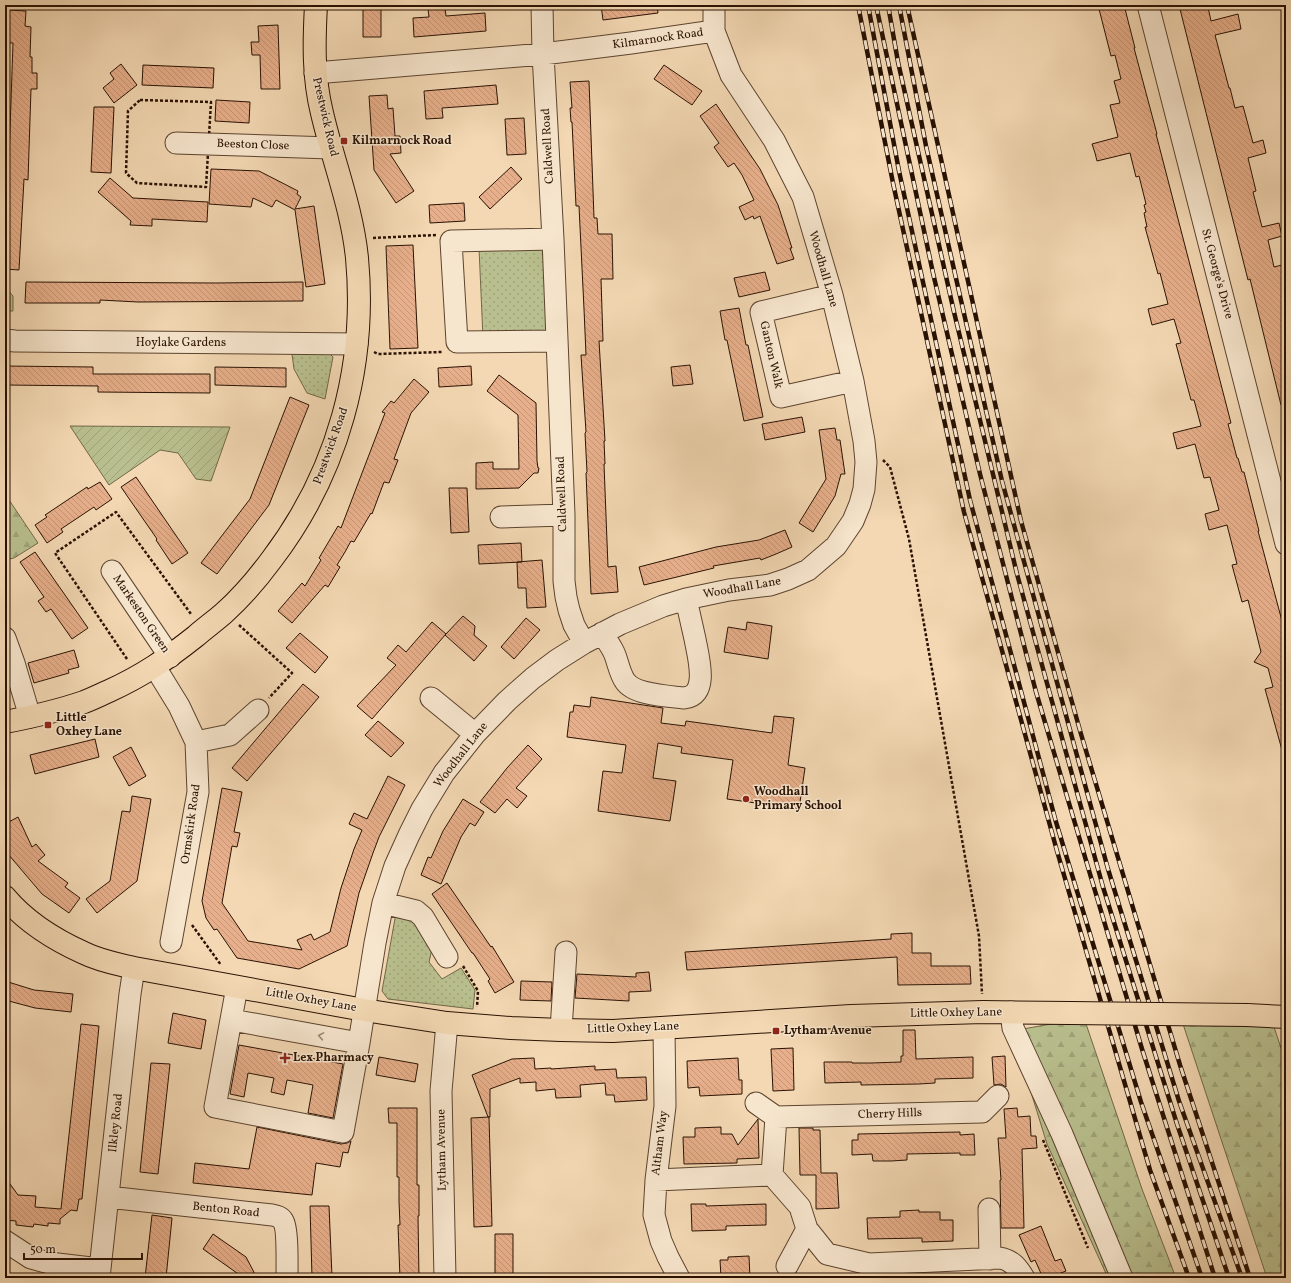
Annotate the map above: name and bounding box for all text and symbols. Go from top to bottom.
street label: Kilmarnock Road [612,25,705,53]
street label: Prestwick Road [308,76,342,159]
street label: Caldwell Road [538,108,558,184]
place label: Kilmarnock Road [352,133,452,149]
street label: Beeston Close [216,136,290,154]
marker: Kilmarnock Road [339,136,349,146]
street label: St. George's Drive [1197,227,1237,321]
street label: Woodhall Lane [804,229,842,309]
street label: Ganton Walk [755,320,787,391]
street label: Hoylake Gardens [136,335,226,351]
street label: Prestwick Road [310,405,352,487]
street label: Caldwell Road [553,456,571,532]
street label: Markeston Green [109,571,173,657]
street label: Woodhall Lane [702,573,783,603]
place label: Little Oxhey Lane [56,710,122,740]
street label: Woodhall Lane [430,719,492,791]
marker: Little Oxhey Lane [43,720,53,730]
street label: Ormskirk Road [177,783,205,865]
place label: Woodhall Primary School [754,784,842,814]
marker: Woodhall Primary School [741,794,751,804]
street label: Little Oxhey Lane [264,984,358,1016]
street label: Little Oxhey Lane [910,1004,1003,1022]
street label: Little Oxhey Lane [587,1018,680,1038]
place label: Lytham Avenue [784,1023,872,1039]
marker: Lytham Avenue [771,1026,781,1036]
one-way arrow [318,1032,324,1041]
place label: Lex Pharmacy [293,1050,374,1066]
marker: Lex Pharmacy [280,1053,290,1063]
street label: Ilkley Road [105,1093,127,1153]
street label: Cherry Hills [858,1105,922,1123]
street label: Lytham Avenue [433,1109,451,1191]
street label: Altham Way [648,1109,672,1176]
street label: Benton Road [192,1199,261,1222]
scale bar [24,1235,142,1261]
text: 50 m [30,1242,56,1258]

